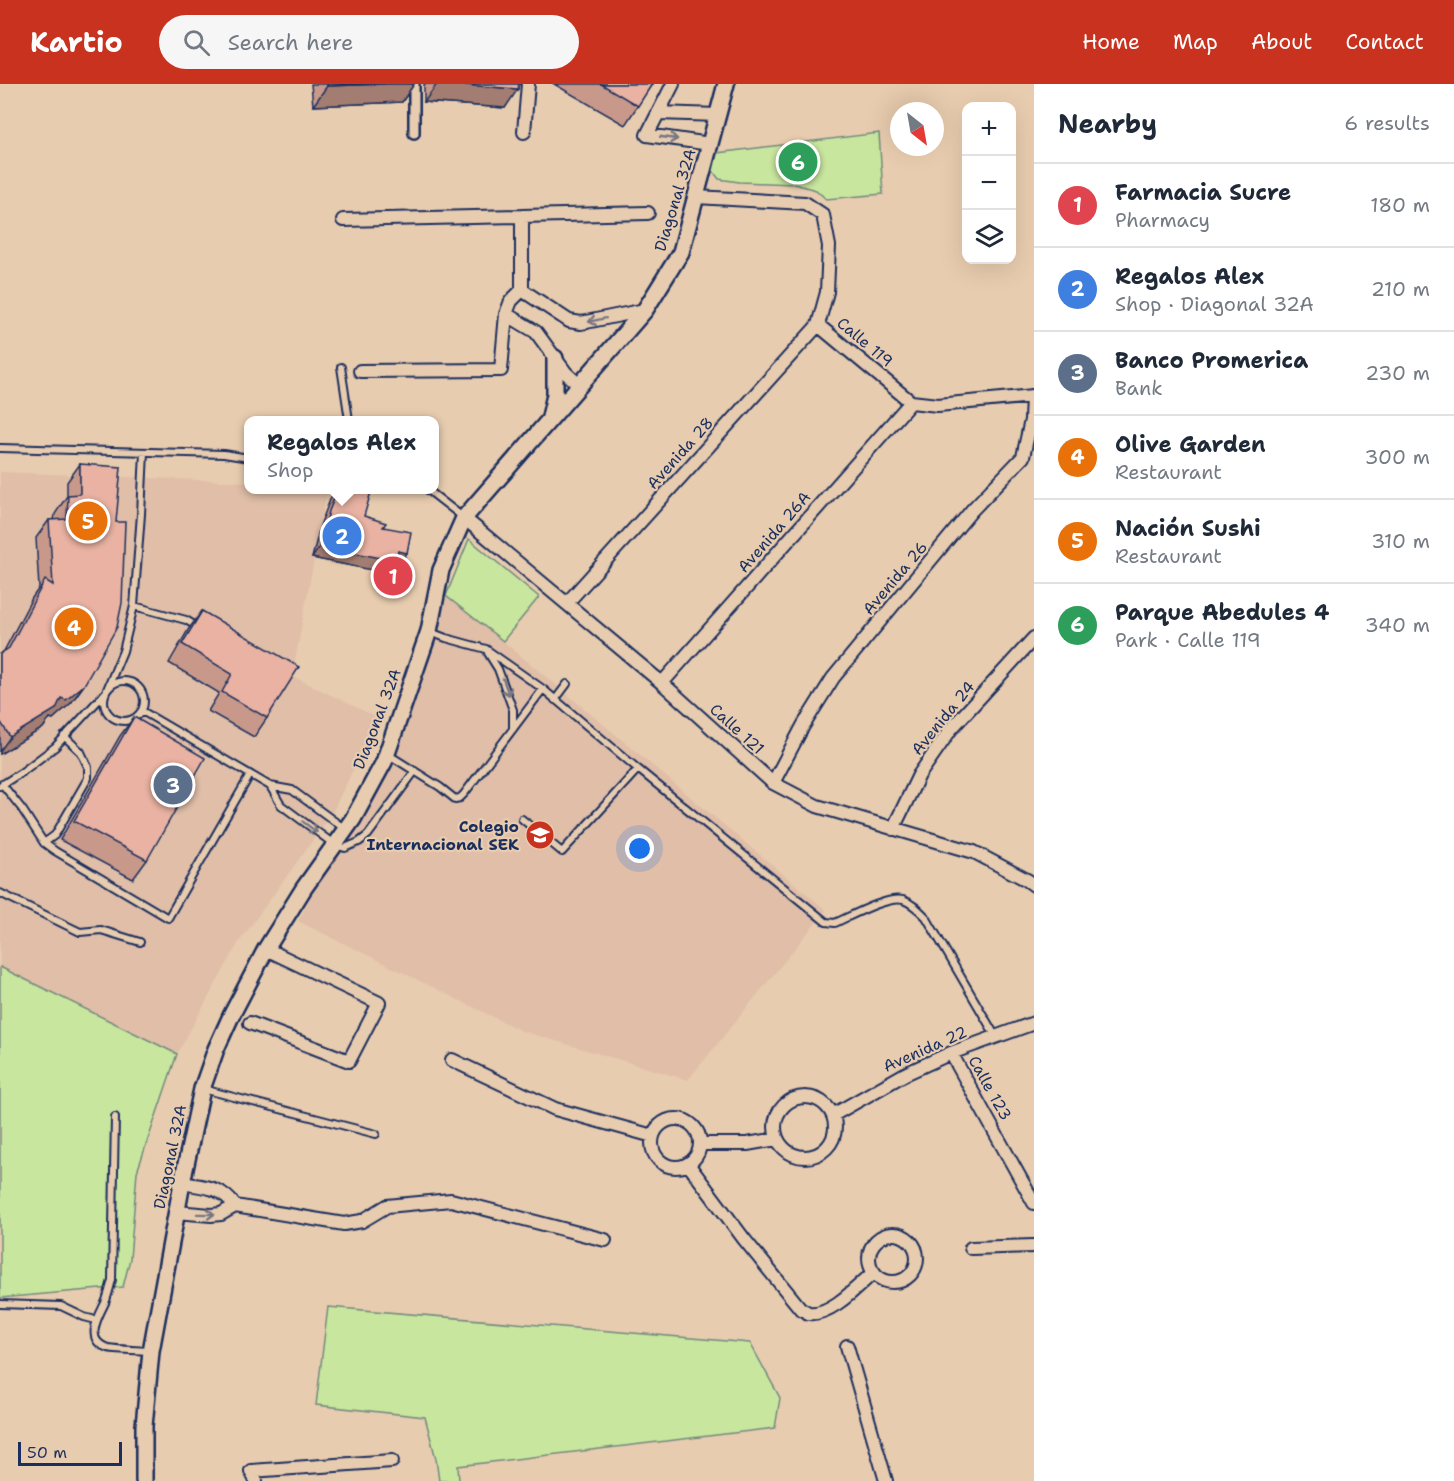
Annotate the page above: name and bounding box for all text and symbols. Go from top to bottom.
search box [159,15,579,69]
text: Kartio [30,23,123,61]
icon: search [180,26,213,59]
text: Search here [228,28,353,57]
text: Home [1082,28,1140,56]
text: Map [1173,28,1218,56]
text: About [1251,28,1312,56]
text: Contact [1345,28,1424,56]
north arrow [890,102,944,156]
map controls [962,102,1016,264]
button: + [962,102,1016,156]
text: Nearby [1058,106,1157,141]
text: 6 results [1344,110,1430,136]
one-way arrow [658,133,678,144]
pin: 6 [778,140,818,184]
street label: Diagonal 32A [649,146,701,254]
button: − [962,156,1016,210]
text: Farmacia Sucre [1115,178,1291,207]
text: 1 [1073,192,1082,218]
text: 180 m [1370,192,1430,218]
text: Pharmacy [1115,207,1210,233]
button: layers [962,210,1016,264]
text: Regalos Alex [1115,262,1264,291]
text: 2 [1071,276,1085,302]
text: 210 m [1371,276,1430,302]
text: Shop · Diagonal 32A [1115,291,1314,317]
street label: Calle 119 [833,312,897,372]
one-way arrow [588,315,608,326]
text: Banco Promerica [1115,346,1308,375]
text: 3 [1071,360,1085,386]
text: 230 m [1365,360,1430,386]
text: Bank [1115,375,1163,401]
street label: Avenida 28 [642,413,718,493]
popup [244,416,439,494]
text: Regalos Alex [267,428,416,457]
text: Olive Garden [1115,430,1266,459]
text: 4 [1071,444,1085,470]
text: 300 m [1364,444,1430,470]
text: Shop [267,457,314,483]
text: Restaurant [1115,459,1222,485]
street label: Avenida 26A [733,487,815,577]
pin: 5 [68,498,107,544]
pin: 2 [322,514,362,558]
text: Nación Sushi [1115,514,1261,543]
text: 5 [1071,528,1084,554]
text: 310 m [1371,528,1430,554]
street label: Avenida 26 [858,537,932,619]
text: Restaurant [1115,543,1222,569]
pin: 1 [374,554,412,598]
text: Parque Abedules 4 [1115,598,1329,627]
pin: 4 [54,604,94,650]
text: 6 [1071,612,1085,638]
text: 340 m [1365,612,1430,638]
text: Park · Calle 119 [1115,627,1261,653]
street label: Diagonal 32A [348,666,406,772]
street label: Avenida 24 [907,677,979,759]
one-way arrow [501,678,512,696]
street label: Calle 121 [705,699,769,759]
pin: 3 [154,762,192,808]
place label: Colegio Internacional SEK [366,816,519,855]
school or university icon: Colegio Internacional SEK [524,819,556,851]
one-way arrow [302,820,318,833]
your location [625,834,654,863]
street label: Avenida 22 [880,1021,970,1077]
street label: Calle 123 [964,1052,1016,1124]
street label: Diagonal 32A [149,1103,191,1211]
one-way arrow [196,1208,215,1220]
scale bar [18,1439,122,1466]
text: 50 m [27,1442,67,1463]

